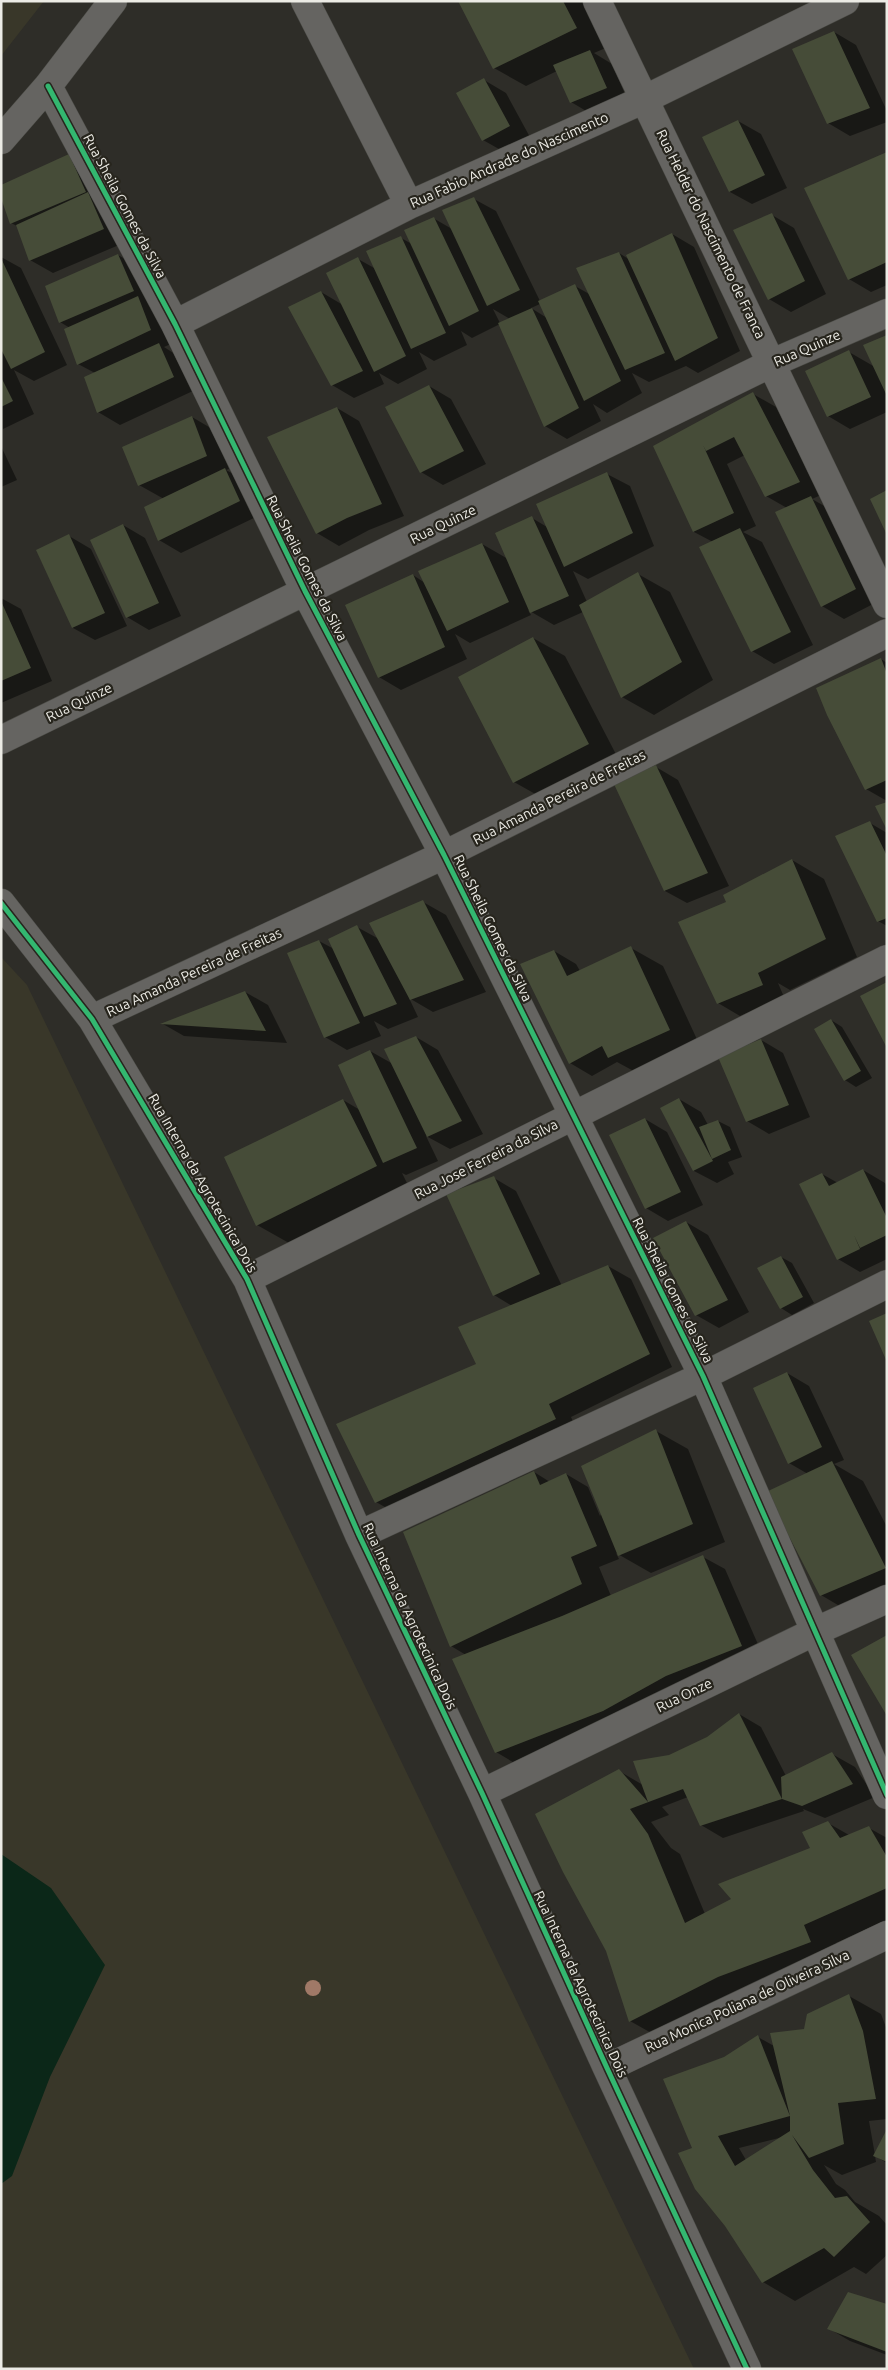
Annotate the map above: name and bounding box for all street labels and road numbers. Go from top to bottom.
street label: Rua Fabio Andrade do Nascimento [407,109,611,211]
street label: Rua Helder do Nascimento de Franca [653,127,769,341]
street label: Rua Sheila Gomes da Silva [80,131,170,281]
street label: Rua Quinze [771,326,843,370]
street label: Rua Sheila Gomes da Silva [263,493,351,643]
street label: Rua Quinze [407,501,479,547]
street label: Rua Quinze [43,679,115,725]
street label: Rua Amanda Pereira de Freitas [470,746,648,848]
street label: Rua Sheila Gomes da Silva [450,852,536,1004]
street label: Rua Amanda Pereira de Freitas [104,924,284,1020]
street label: Rua Interna da Agrotecinica Dois [145,1091,261,1275]
street label: Rua Jose Ferreira da Silva [412,1116,560,1202]
street label: Rua Sheila Gomes da Silva [629,1215,717,1365]
street label: Rua Interna da Agrotecinica Dois [360,1520,460,1712]
street label: Rua Onze [654,1675,714,1715]
street label: Rua Interna da Agrotecinica Dois [531,1888,631,2080]
street label: Rua Monica Poliana de Oliveira Silva [642,1946,852,2056]

